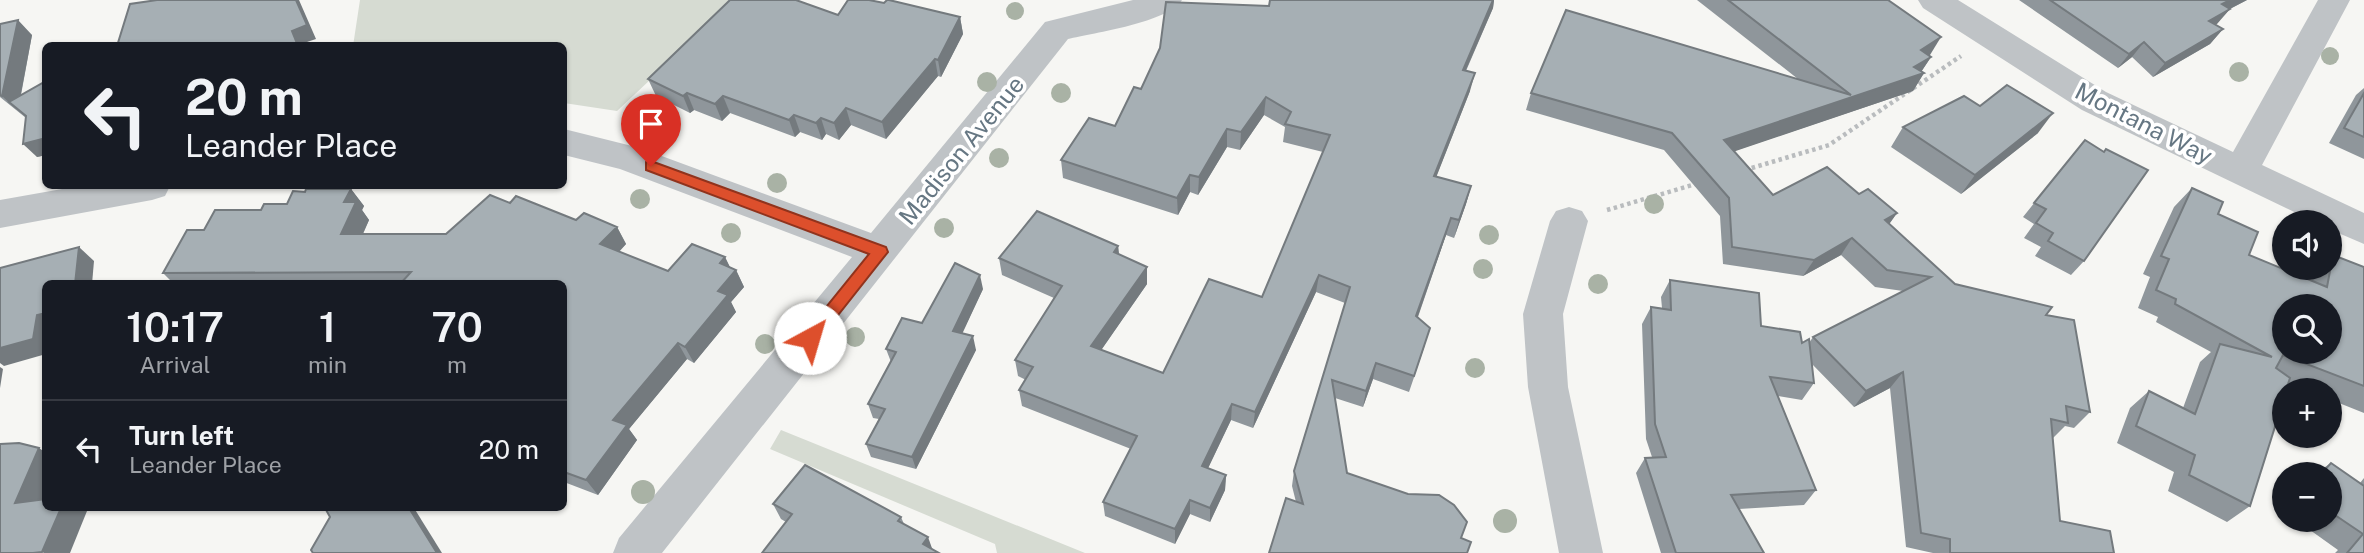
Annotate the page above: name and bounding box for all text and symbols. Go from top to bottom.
text: 20 m [185,68,303,126]
icon: left [70,70,161,161]
street label: Madison Avenue [893,70,1029,230]
street label: Montana Way [2071,76,2218,170]
pin [621,94,681,166]
icon: arrive [632,105,670,143]
text: Leander Place [185,127,397,164]
map controls [2272,210,2342,532]
button: sound [2272,210,2342,280]
button: search [2272,294,2342,364]
position arrow [773,301,847,375]
text: 10:17 [126,302,224,351]
text: 1 [319,302,336,351]
text: 70 [431,302,483,351]
text: Arrival [140,351,211,378]
text: min [308,351,347,378]
text: m [447,351,467,378]
button: + [2272,378,2342,448]
text: Turn left [129,420,234,451]
icon: left [70,430,108,468]
text: 20 m [479,434,539,465]
text: Leander Place [129,451,282,478]
button: − [2272,462,2342,532]

